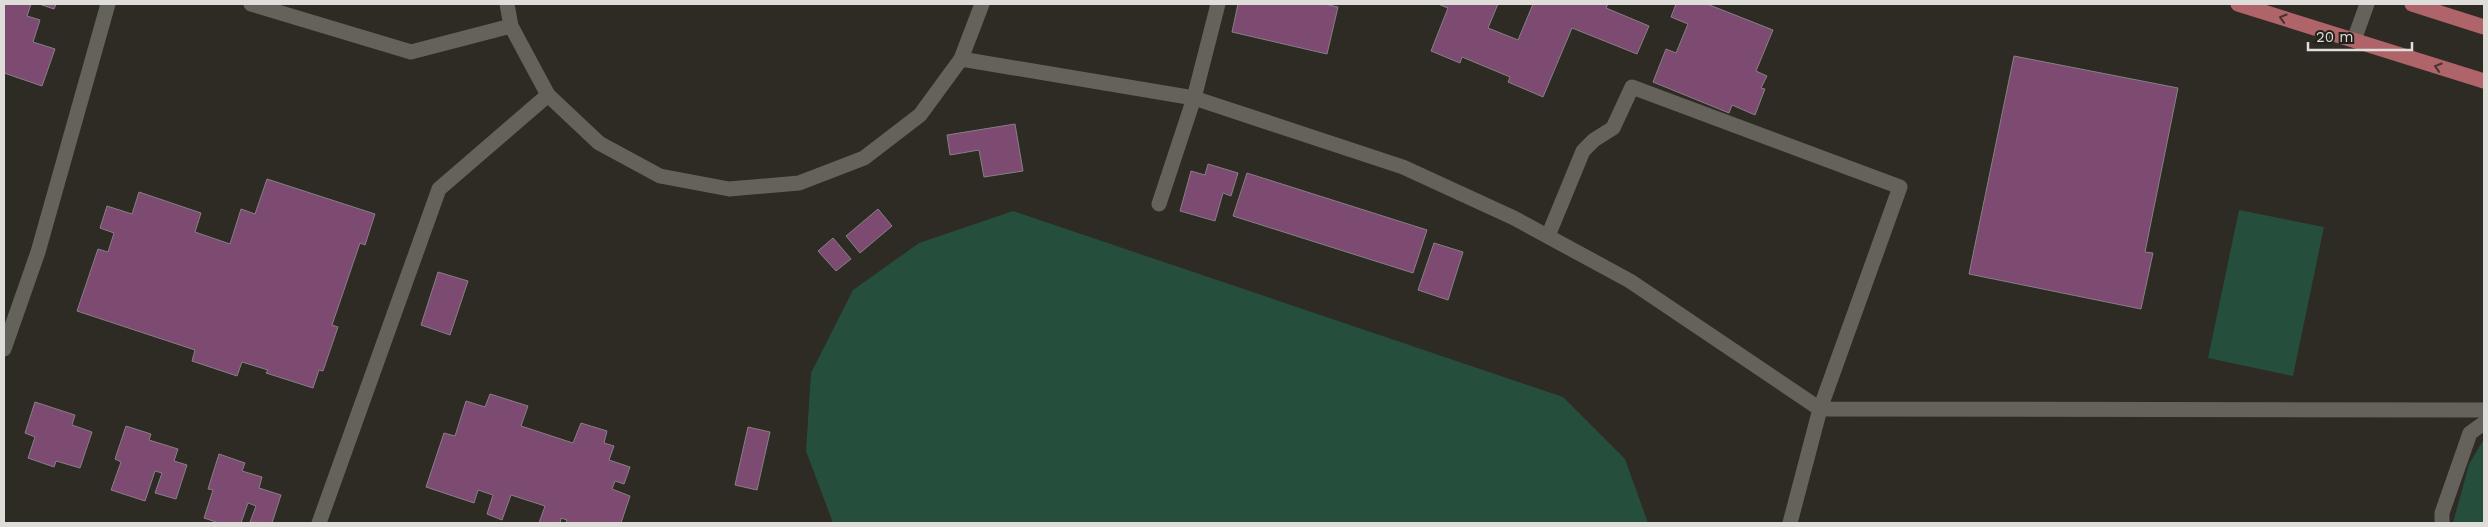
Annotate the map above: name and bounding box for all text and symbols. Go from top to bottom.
one-way arrow [2279,13,2287,23]
scale bar [2308,20,2412,52]
text: 20 m [2316,28,2354,46]
one-way arrow [2434,62,2442,72]

